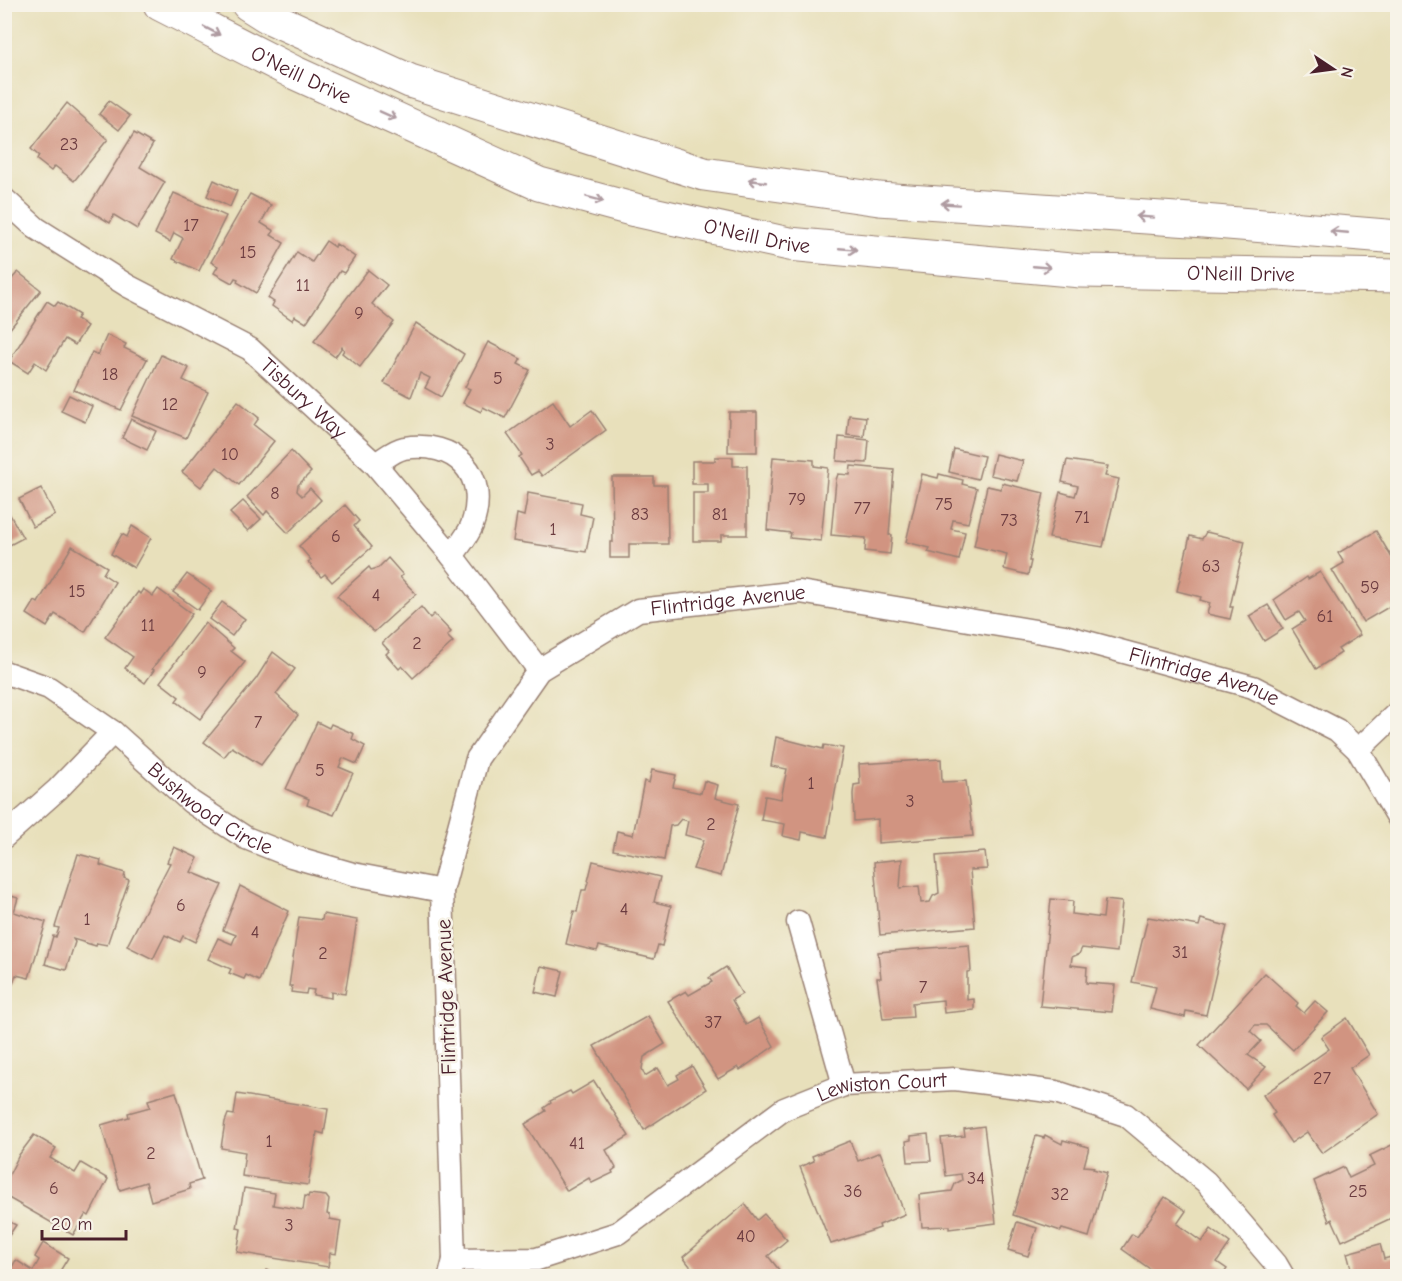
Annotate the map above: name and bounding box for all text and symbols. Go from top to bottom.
one-way arrow [203,25,220,37]
north arrow [1303,39,1363,99]
street label: O'Neill Drive [247,41,355,109]
text: N [1337,65,1357,79]
one-way arrow [378,110,396,121]
house number: 23 [60,134,78,155]
one-way arrow [747,176,767,187]
one-way arrow [585,194,604,205]
one-way arrow [941,198,961,209]
one-way arrow [1135,211,1155,222]
street label: O'Neill Drive [701,214,811,258]
house number: 17 [183,215,199,236]
one-way arrow [1330,226,1350,237]
house number: 15 [240,242,256,263]
one-way arrow [837,244,857,255]
street label: O'Neill Drive [1187,261,1295,286]
one-way arrow [1031,262,1051,273]
house number: 11 [296,275,310,296]
house number: 9 [354,303,364,324]
street label: Tisbury Way [256,353,352,444]
house number: 18 [102,364,118,385]
house number: 5 [493,368,503,389]
house number: 12 [162,394,178,415]
house number: 3 [545,434,555,455]
house number: 10 [221,444,239,465]
house number: 8 [270,483,280,504]
house number: 79 [788,489,806,510]
house number: 75 [935,494,953,515]
house number: 77 [853,498,871,519]
house number: 83 [631,504,649,525]
house number: 81 [712,504,728,525]
house number: 71 [1074,507,1090,528]
house number: 73 [1000,510,1018,531]
house number: 1 [549,519,557,540]
house number: 6 [331,526,341,547]
house number: 63 [1202,556,1220,577]
house number: 59 [1360,577,1380,598]
street label: Flintridge Avenue [649,579,807,621]
house number: 15 [69,581,85,602]
house number: 4 [372,585,380,606]
house number: 61 [1317,606,1333,627]
house number: 11 [141,615,155,636]
house number: 2 [412,633,422,654]
street label: Flintridge Avenue [1126,642,1284,711]
house number: 9 [197,662,207,683]
house number: 7 [254,712,263,733]
street label: Bushwood Circle [143,757,276,859]
house number: 5 [315,760,325,781]
house number: 1 [807,773,815,794]
house number: 3 [905,791,915,812]
house number: 2 [706,814,716,835]
house number: 6 [176,895,186,916]
house number: 4 [620,899,628,920]
house number: 1 [83,909,91,930]
street label: Flintridge Avenue [431,919,461,1075]
house number: 4 [251,922,259,943]
house number: 31 [1172,942,1188,963]
house number: 2 [318,943,328,964]
house number: 7 [919,977,928,998]
house number: 37 [704,1012,722,1033]
street label: Lewiston Court [813,1067,948,1107]
house number: 27 [1313,1068,1331,1089]
house number: 1 [265,1131,273,1152]
house number: 41 [569,1133,585,1154]
house number: 2 [146,1143,156,1164]
house number: 34 [967,1168,985,1189]
house number: 6 [49,1178,59,1199]
house number: 36 [844,1181,862,1202]
house number: 25 [1348,1181,1368,1202]
house number: 32 [1051,1184,1069,1205]
scale bar [42,1203,126,1241]
text: 20 m [51,1214,92,1235]
house number: 3 [284,1215,294,1236]
house number: 40 [736,1226,756,1247]

